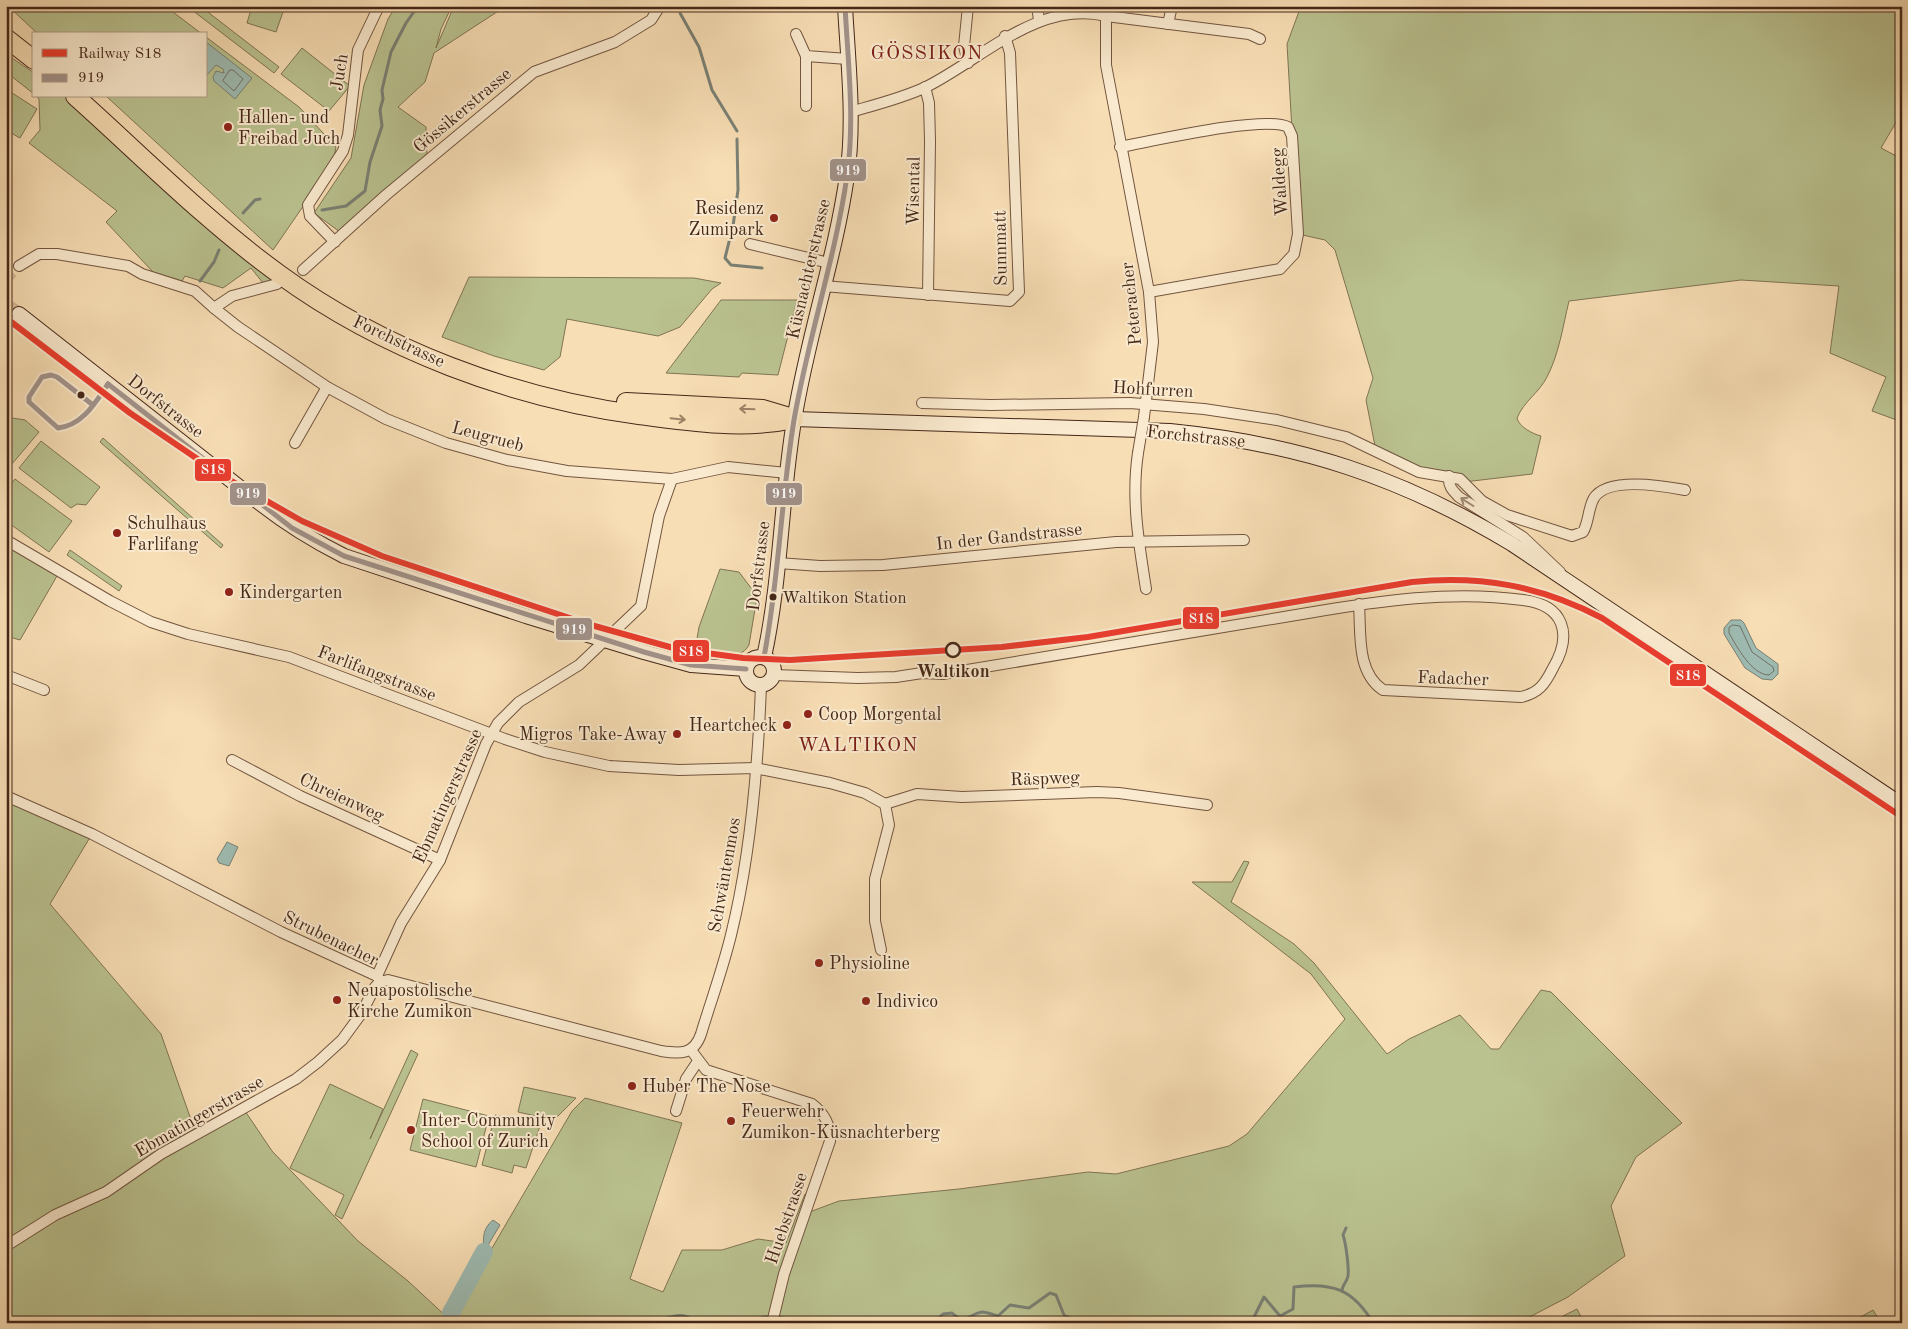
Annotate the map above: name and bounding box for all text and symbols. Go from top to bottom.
legend [32,32,208,98]
district label: GÖSSIKON [871,41,983,64]
text: Railway S18 [78,47,161,62]
street label: Juch [328,52,352,92]
street label: Gössikerstrasse [410,65,515,157]
text: 919 [78,71,104,86]
place label: Hallen- und Freibad Juch [238,109,340,148]
marker: Hallen- und Freibad Juch [222,121,234,133]
street label: Waldegg [1269,147,1291,217]
street label: Wisental [904,156,924,226]
line badge: 919 [829,158,867,182]
text: 919 [836,164,860,178]
street label: Küsnachterstrasse [784,197,834,341]
place label: Residenz Zumipark [689,200,764,239]
street label: Sunnmatt [991,210,1011,286]
marker: Residenz Zumipark [768,212,780,224]
street label: Peteracher [1119,261,1145,346]
street label: Forchstrasse [350,313,447,371]
street label: Dorfstrasse [124,372,207,442]
street label: Hohfurren [1112,379,1194,401]
unlabelled marker [76,390,86,400]
one-way arrow [739,404,755,413]
one-way arrow [670,414,686,424]
street label: Leugrueb [450,419,526,455]
street label: Forchstrasse [1146,423,1246,451]
line badge: S18 [194,458,232,482]
text: S18 [201,463,225,477]
line badge: 919 [229,482,267,506]
line badge: 919 [765,482,803,506]
text: 919 [236,487,260,501]
text: 919 [772,487,796,501]
one-way arrow [1460,496,1474,506]
place label: Schulhaus Farlifang [127,515,207,554]
street label: Dorfstrasse [745,520,773,612]
street label: In der Gandstrasse [935,520,1083,554]
marker: Schulhaus Farlifang [111,527,123,539]
place label: Kindergarten [239,584,343,602]
marker: Kindergarten [223,586,235,598]
place label: Waltikon Station [782,590,907,607]
marker: Waltikon Station [768,592,778,602]
line badge: S18 [1182,606,1220,630]
text: S18 [1189,612,1213,626]
line badge: 919 [555,617,593,641]
text: 919 [562,623,586,637]
line badge: S18 [672,639,710,663]
marker: Waltikon [945,642,961,658]
street label: Farlifangstrasse [315,643,438,705]
text: S18 [679,645,703,659]
place label: Waltikon [916,663,990,681]
line badge: S18 [1669,663,1707,687]
street label: Fadacher [1417,669,1490,689]
text: S18 [1676,669,1700,683]
place label: Coop Morgental [818,706,942,724]
marker: Coop Morgental [802,708,814,720]
place label: Heartcheck [689,717,777,735]
marker: Heartcheck [781,719,793,731]
street label: Ebmatingerstrasse [410,726,486,866]
place label: Migros Take-Away [519,726,667,744]
marker: Migros Take-Away [671,728,683,740]
district label: WALTIKON [797,736,919,756]
street label: Räspweg [1010,769,1080,789]
street label: Chreienweg [296,770,387,826]
street label: Schwäntenmos [706,816,744,934]
street label: Strubenacher [280,908,382,970]
place label: Physioline [829,955,910,973]
marker: Physioline [813,957,825,969]
place label: Neuapostolische Kirche Zumikon [347,982,473,1021]
place label: Indivico [876,993,938,1011]
marker: Neuapostolische Kirche Zumikon [331,994,343,1006]
marker: Indivico [860,995,872,1007]
street label: Ebmatingerstrasse [132,1073,267,1161]
place label: Huber The Nose [642,1078,771,1096]
marker: Huber The Nose [626,1080,638,1092]
place label: Feuerwehr Zumikon-Küsnachterberg [741,1103,940,1142]
place label: Inter-Community School of Zurich [421,1112,556,1151]
marker: Feuerwehr Zumikon-Küsnachterberg [725,1115,737,1127]
marker: Inter-Community School of Zurich [405,1124,417,1136]
street label: Huebstrasse [763,1170,811,1266]

